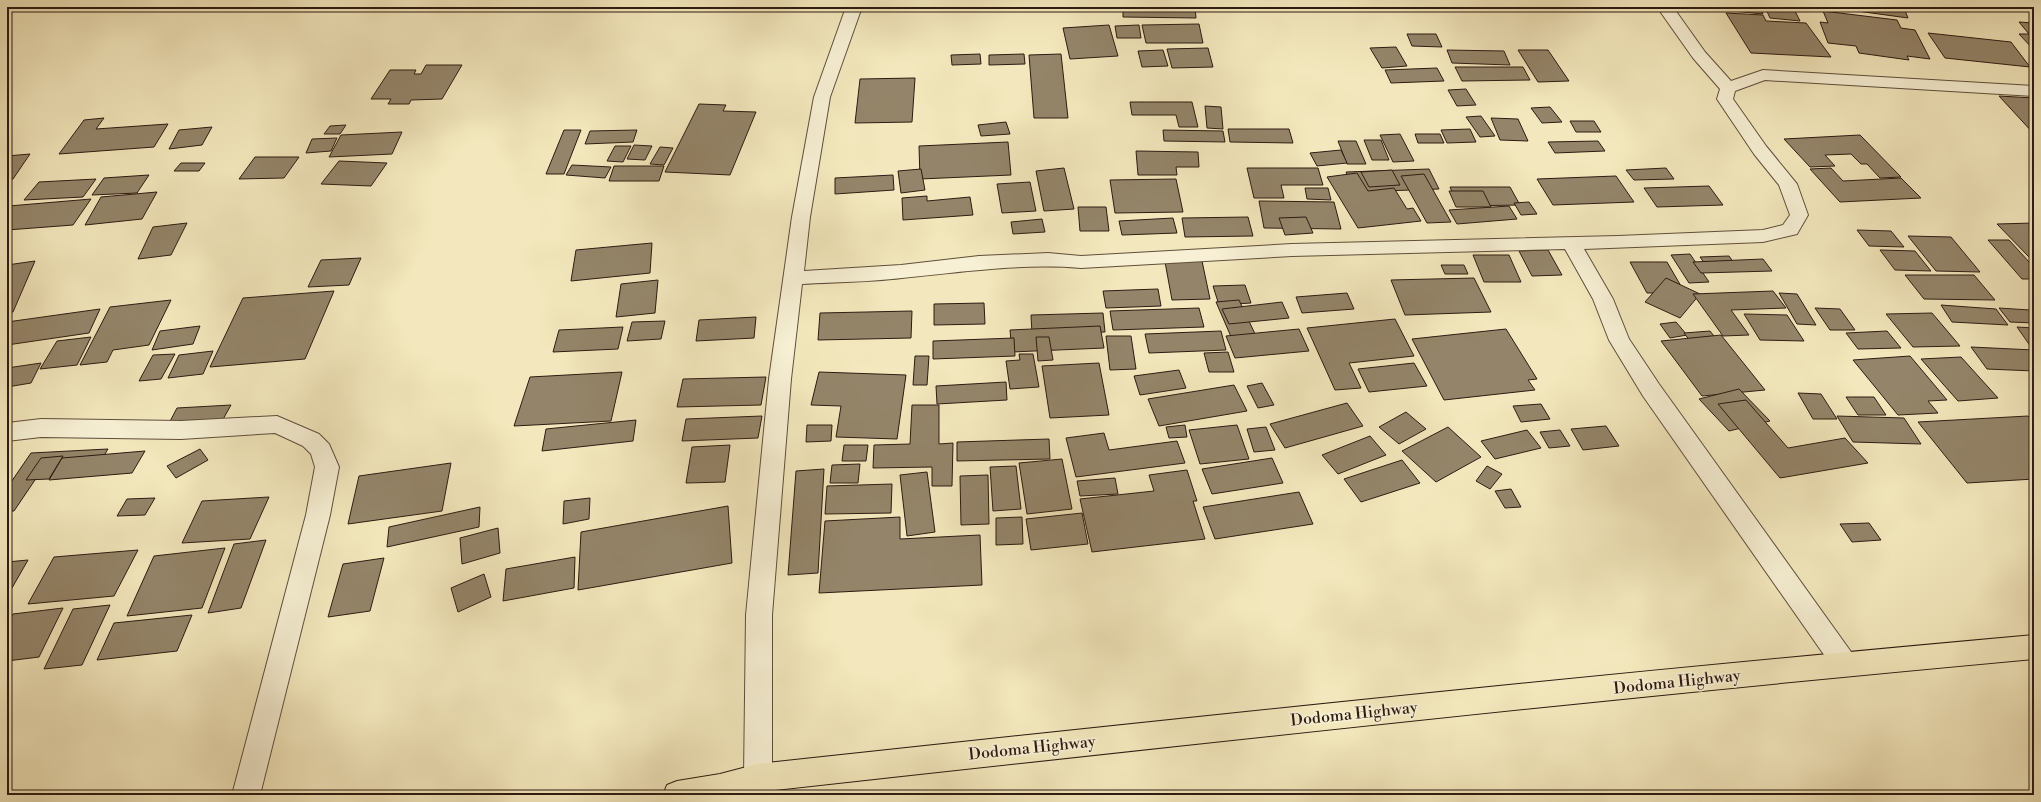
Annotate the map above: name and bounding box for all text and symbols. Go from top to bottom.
street label: Dodoma Highway [1612,665,1742,699]
street label: Dodoma Highway [1289,697,1419,731]
street label: Dodoma Highway [967,731,1097,765]

